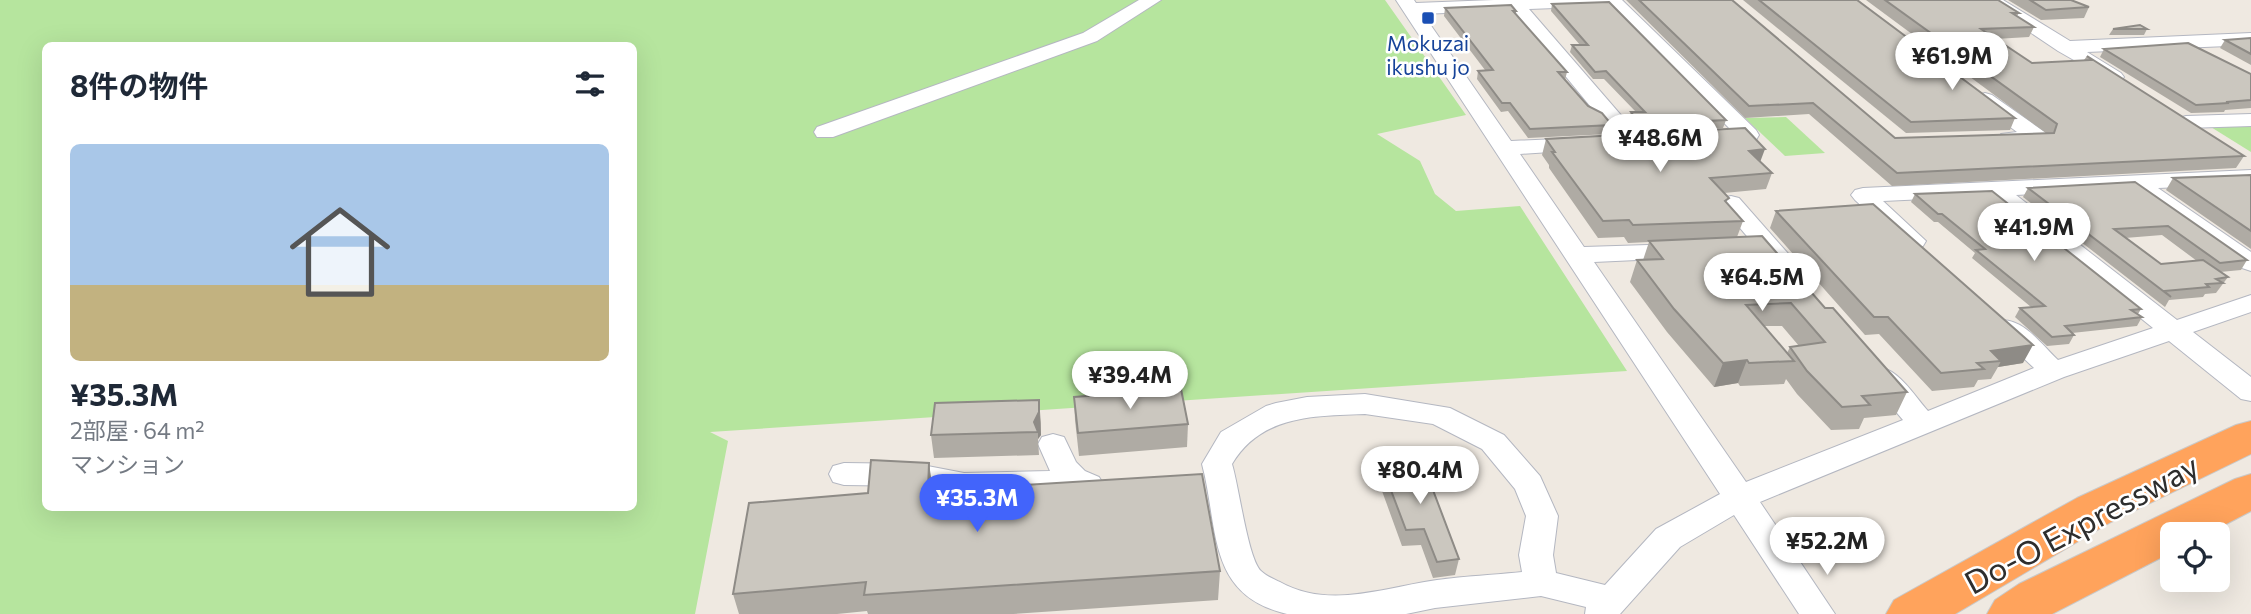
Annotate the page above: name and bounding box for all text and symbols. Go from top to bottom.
marker: Mokuzai ikushu jo [1420,10,1436,26]
place label: Mokuzai ikushu jo [1386,30,1470,79]
pin: ¥61.9M [1895,32,2009,92]
text: ¥61.9M [1911,41,1993,69]
icon: filters [571,65,609,103]
text: 8件の物件 [70,66,209,103]
pin: ¥48.6M [1603,114,1717,174]
text: ¥48.6M [1617,123,1703,151]
icon: home [277,189,403,315]
pin: ¥41.9M [1977,204,2091,263]
text: ¥41.9M [1994,212,2074,240]
pin: ¥64.5M [1705,254,1819,313]
text: ¥64.5M [1720,262,1804,290]
pin: ¥39.4M [1073,352,1187,411]
text: ¥39.4M [1088,360,1172,388]
text: ¥35.3M [70,375,178,412]
text: 2部屋 · 64 m² [70,416,204,444]
street label: Do-O Expressway [1957,444,2205,602]
pin: ¥80.4M [1363,447,1477,506]
text: マンション [70,450,185,478]
text: ¥80.4M [1377,455,1463,483]
pin: ¥35.3M [920,475,1034,534]
text: ¥35.3M [936,483,1018,511]
pin: ¥52.2M [1770,518,1884,577]
map controls [2160,522,2230,592]
button: locate [2160,522,2230,592]
text: ¥52.2M [1786,526,1868,554]

